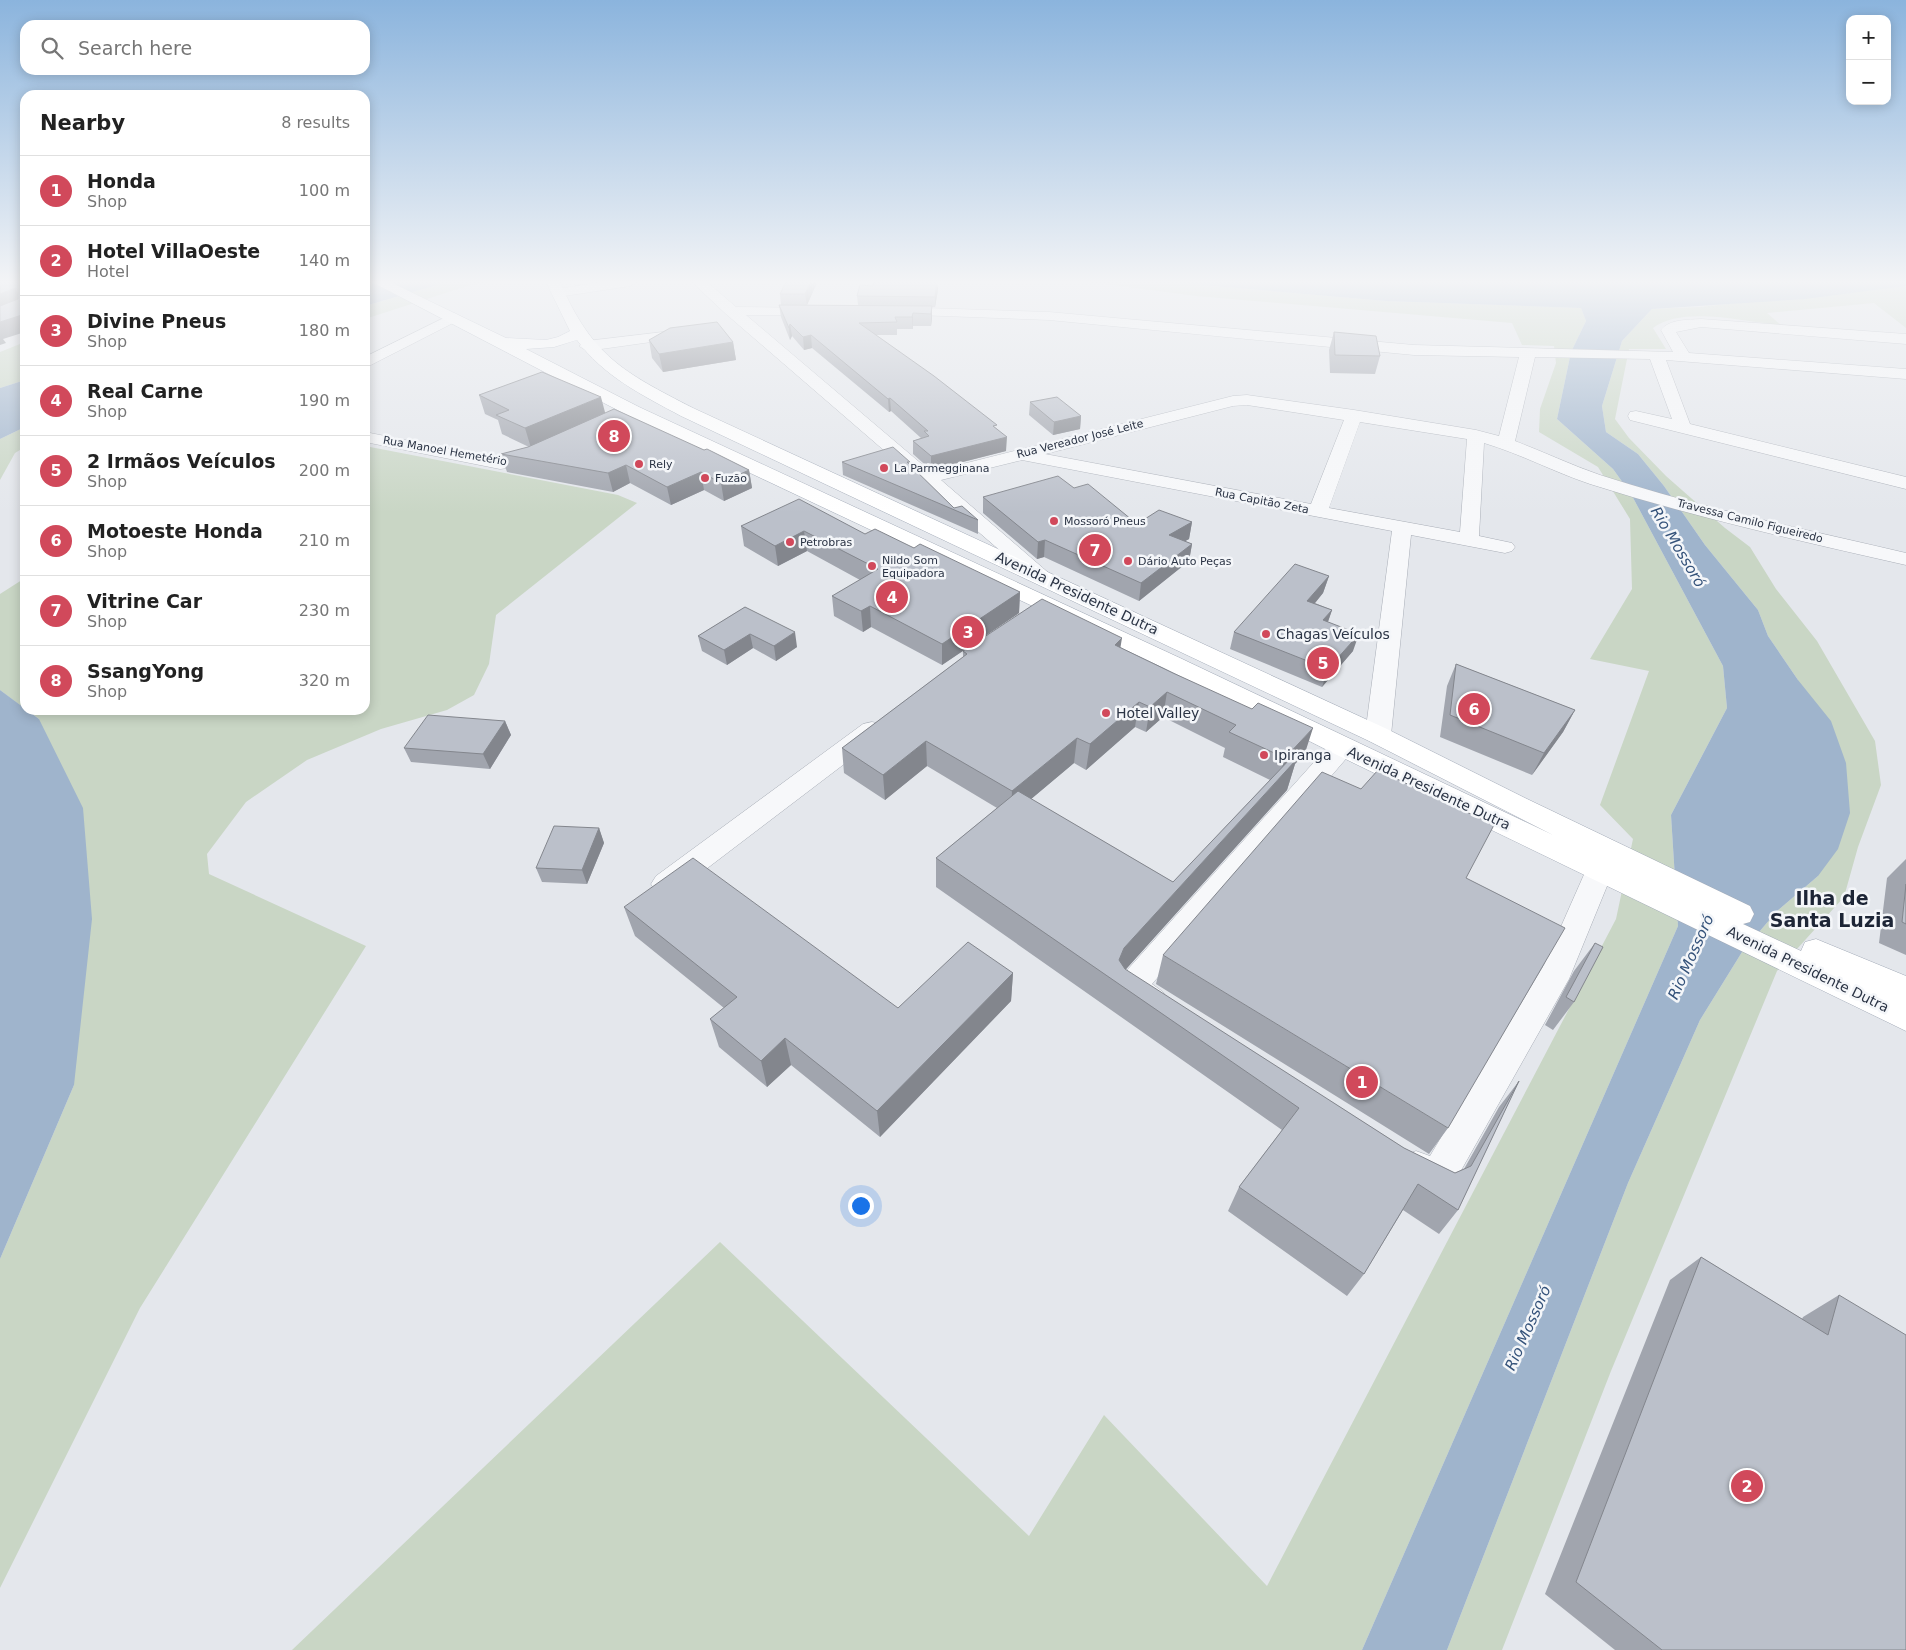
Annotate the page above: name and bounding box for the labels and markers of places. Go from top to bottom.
pin: 8 [598,417,630,455]
marker: Rely [633,458,645,470]
place label: Rely [649,458,673,471]
marker: La Parmegginana [878,462,890,474]
place label: La Parmegginana [894,462,990,475]
marker: Fuzão [699,472,711,484]
place label: Fuzão [715,472,747,485]
marker: Mossoró Pneus [1048,515,1060,527]
place label: Mossoró Pneus [1064,515,1146,528]
pin: 7 [1079,531,1111,569]
marker: Petrobras [784,536,796,548]
place label: Petrobras [800,536,853,549]
place label: Nildo Som Equipadora [882,554,945,580]
marker: Dário Auto Peças [1122,555,1134,567]
place label: Dário Auto Peças [1138,555,1232,568]
marker: Nildo Som Equipadora [866,560,878,572]
pin: 4 [876,578,908,616]
pin: 3 [952,613,984,651]
place label: Chagas Veículos [1276,626,1390,642]
marker: Chagas Veículos [1260,628,1272,640]
pin: 5 [1307,644,1339,682]
pin: 6 [1458,690,1490,728]
place label: Hotel Valley [1116,705,1199,721]
marker: Hotel Valley [1100,707,1112,719]
place label: Ipiranga [1274,747,1332,763]
marker: Ipiranga [1258,749,1270,761]
pin: 1 [1346,1063,1378,1101]
pin: 2 [1731,1467,1763,1505]

